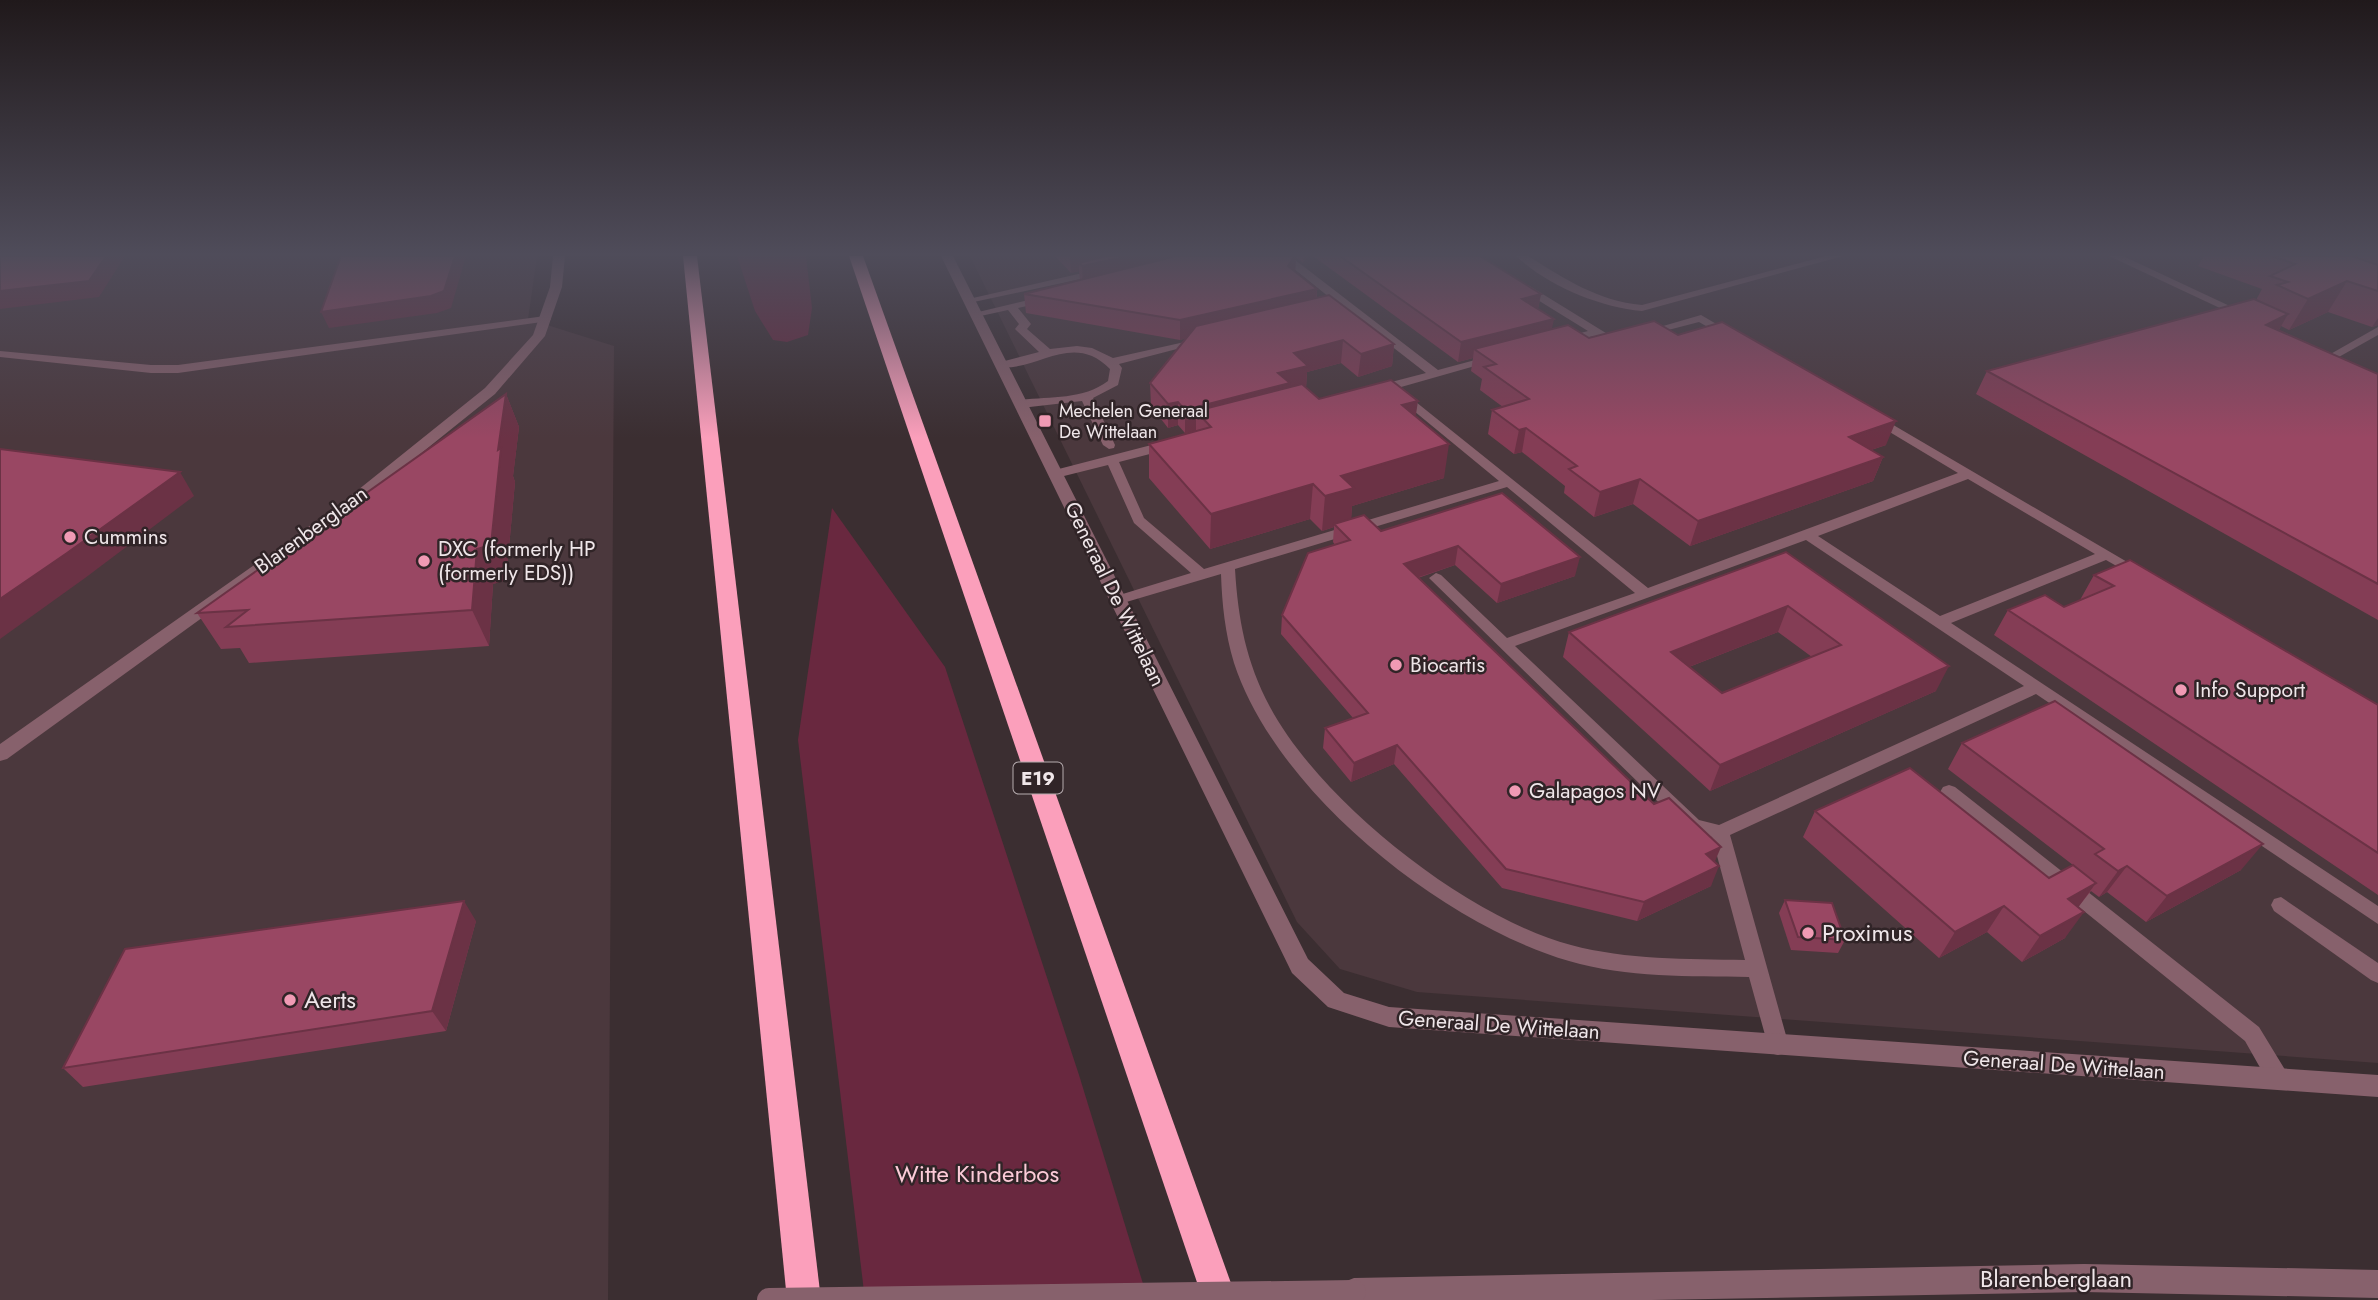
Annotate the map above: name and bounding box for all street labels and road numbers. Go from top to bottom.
street label: Blarenberglaan [248,479,374,581]
street label: Generaal De Wittelaan [1057,497,1173,691]
road number: E19 [1014,762,1062,793]
street label: Generaal De Wittelaan [1397,1003,1601,1047]
street label: Generaal De Wittelaan [1962,1043,2166,1087]
street label: Blarenberglaan [1980,1261,2132,1296]

